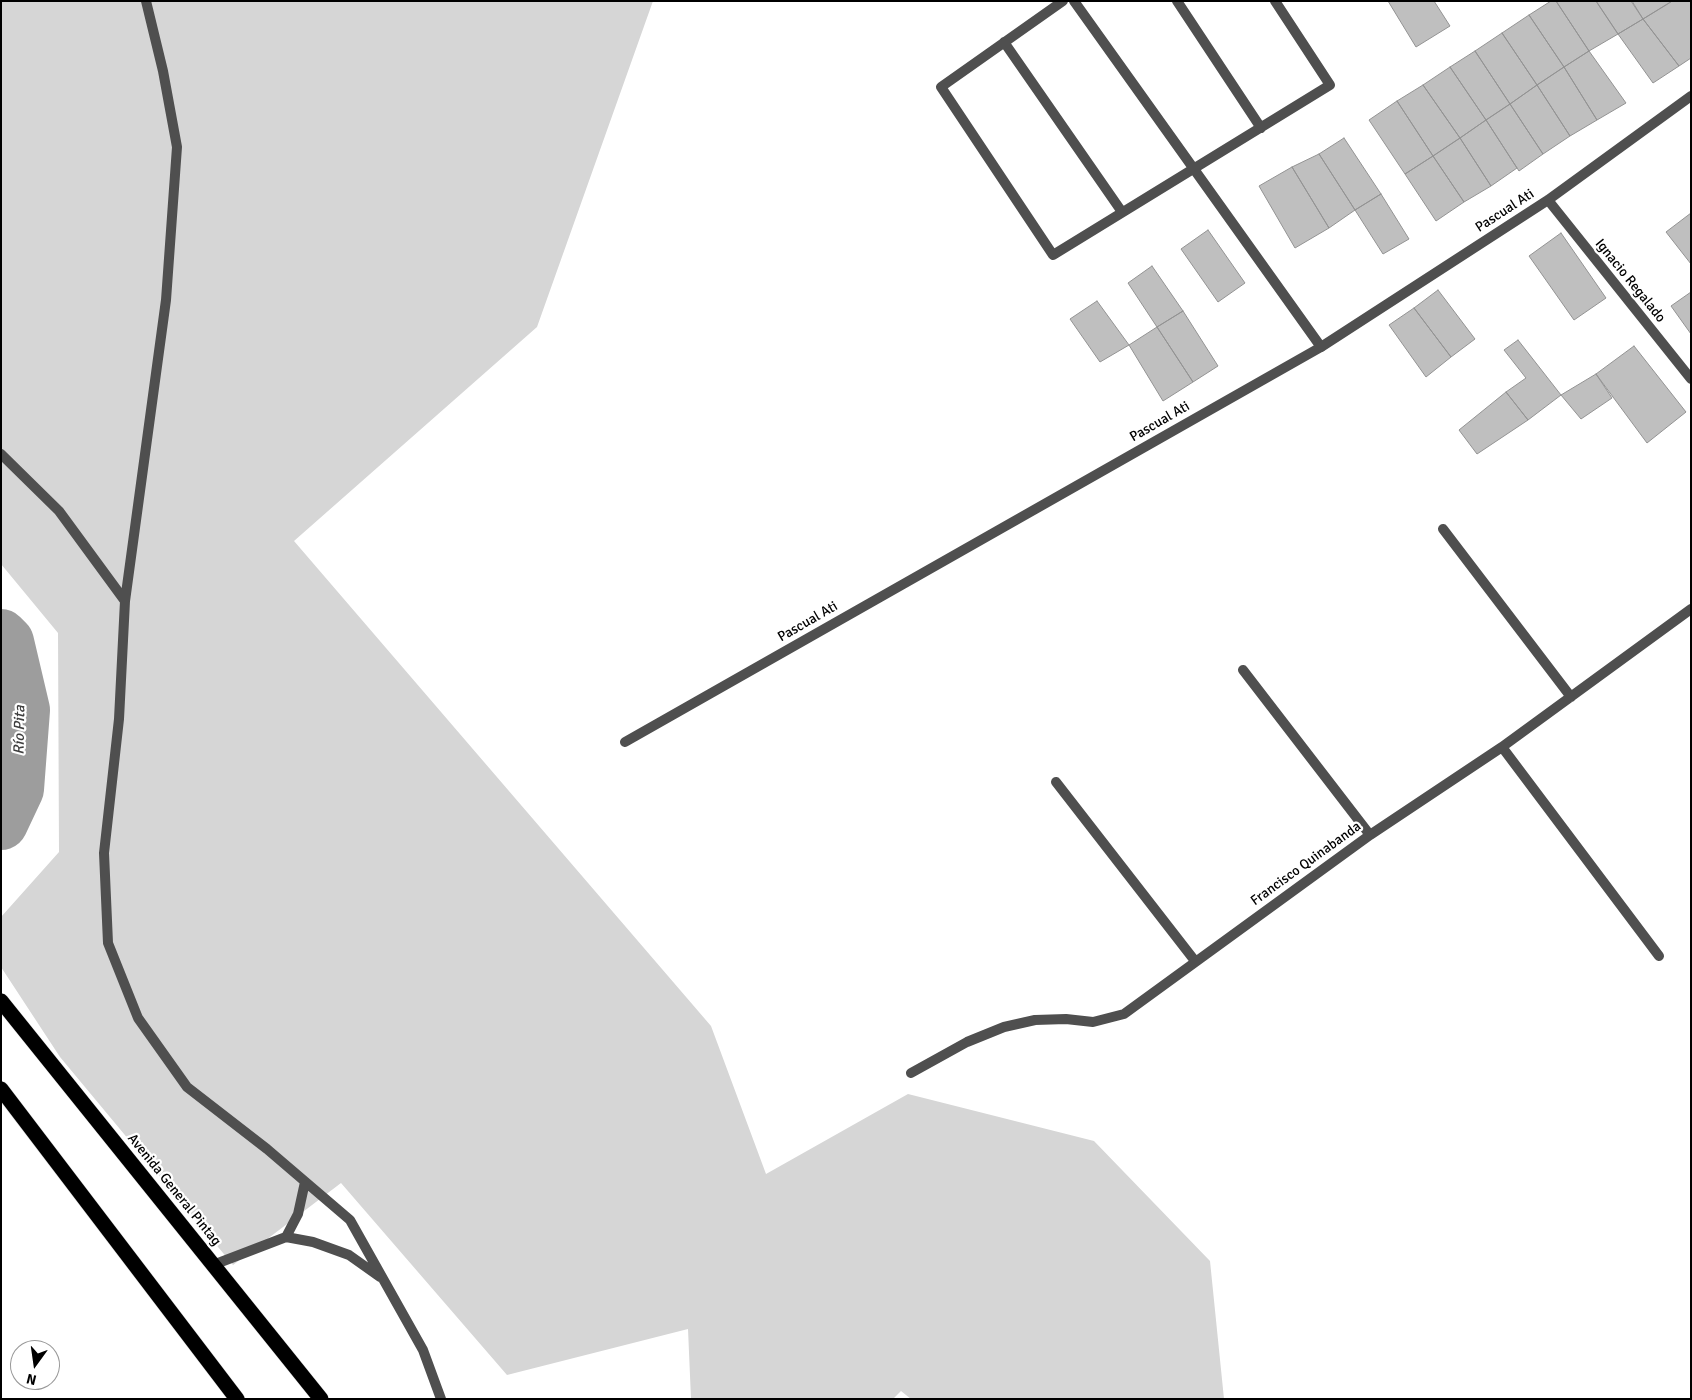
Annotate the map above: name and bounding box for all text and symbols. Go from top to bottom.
street label: Pascual Ati [1473,186,1537,236]
street label: Ignacio Regalado [1591,236,1669,326]
street label: Pascual Ati [1127,398,1193,446]
street label: Pascual Ati [775,598,841,646]
water label: Río Pita [11,705,29,755]
street label: Francisco Quinabanda [1248,818,1364,910]
street label: Avenida General Pintag [124,1131,224,1249]
north arrow [10,1340,60,1390]
text: N [25,1370,38,1388]

